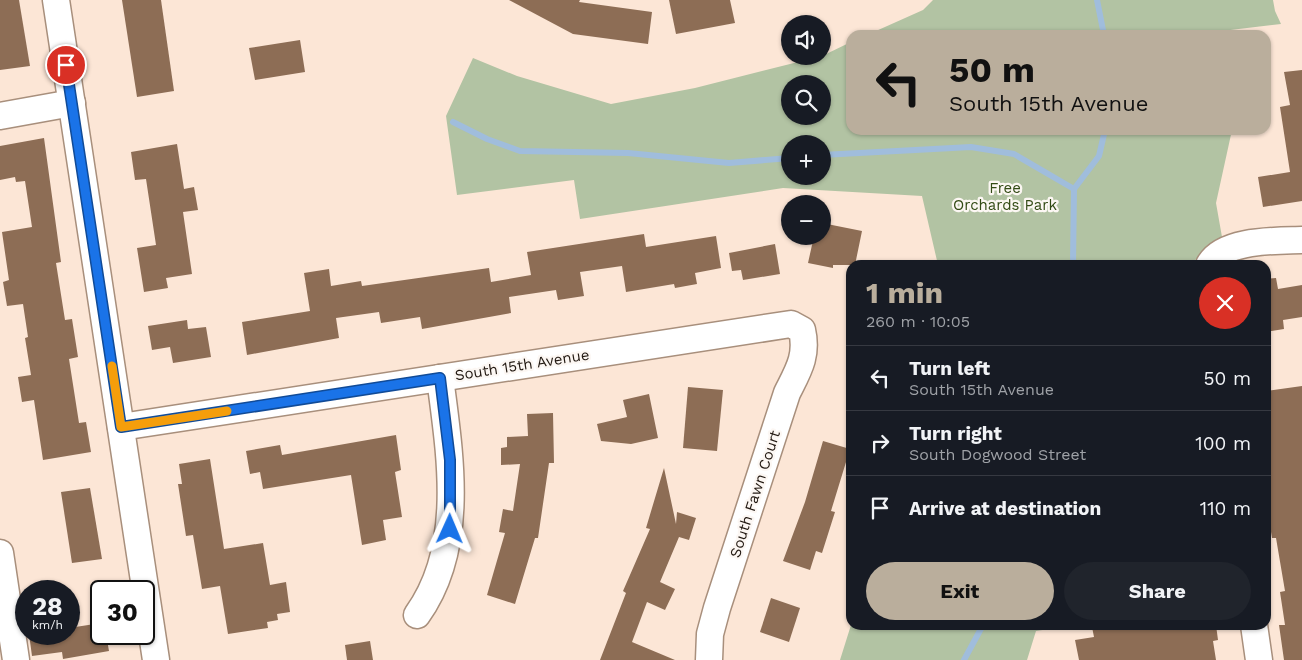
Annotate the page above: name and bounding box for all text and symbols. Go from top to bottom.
map controls [781,15,831,245]
button: sound [781,15,831,65]
pin [45,44,87,86]
text: 50 m [949,49,1035,91]
icon: left [866,50,931,115]
icon: arrive [52,51,80,79]
button: search [781,75,831,125]
text: South 15th Avenue [949,91,1148,116]
button: + [781,135,831,185]
park label: Free Orchards Park [953,179,1057,214]
button: − [781,195,831,245]
text: 1 min [866,275,943,310]
button: close [1199,277,1251,329]
text: 260 m · 10:05 [866,312,970,331]
street label: South 15th Avenue [453,345,591,385]
text: Turn left [909,357,990,380]
icon: left [866,364,894,392]
text: 50 m [1204,367,1251,390]
text: South 15th Avenue [909,380,1054,399]
text: Turn right [909,422,1002,445]
street label: South Fawn Court [726,427,784,560]
icon: right [866,429,894,457]
text: 100 m [1195,432,1251,455]
text: South Dogwood Street [909,445,1086,464]
icon: arrive [866,494,894,522]
text: Arrive at destination [909,497,1101,520]
text: 110 m [1200,497,1251,520]
position arrow [423,502,475,554]
button: Exit [866,562,1054,620]
button: Share [1064,562,1251,620]
speed limit sign: 30 [90,580,155,645]
text: 28 [32,592,63,621]
text: km/h [32,618,63,632]

